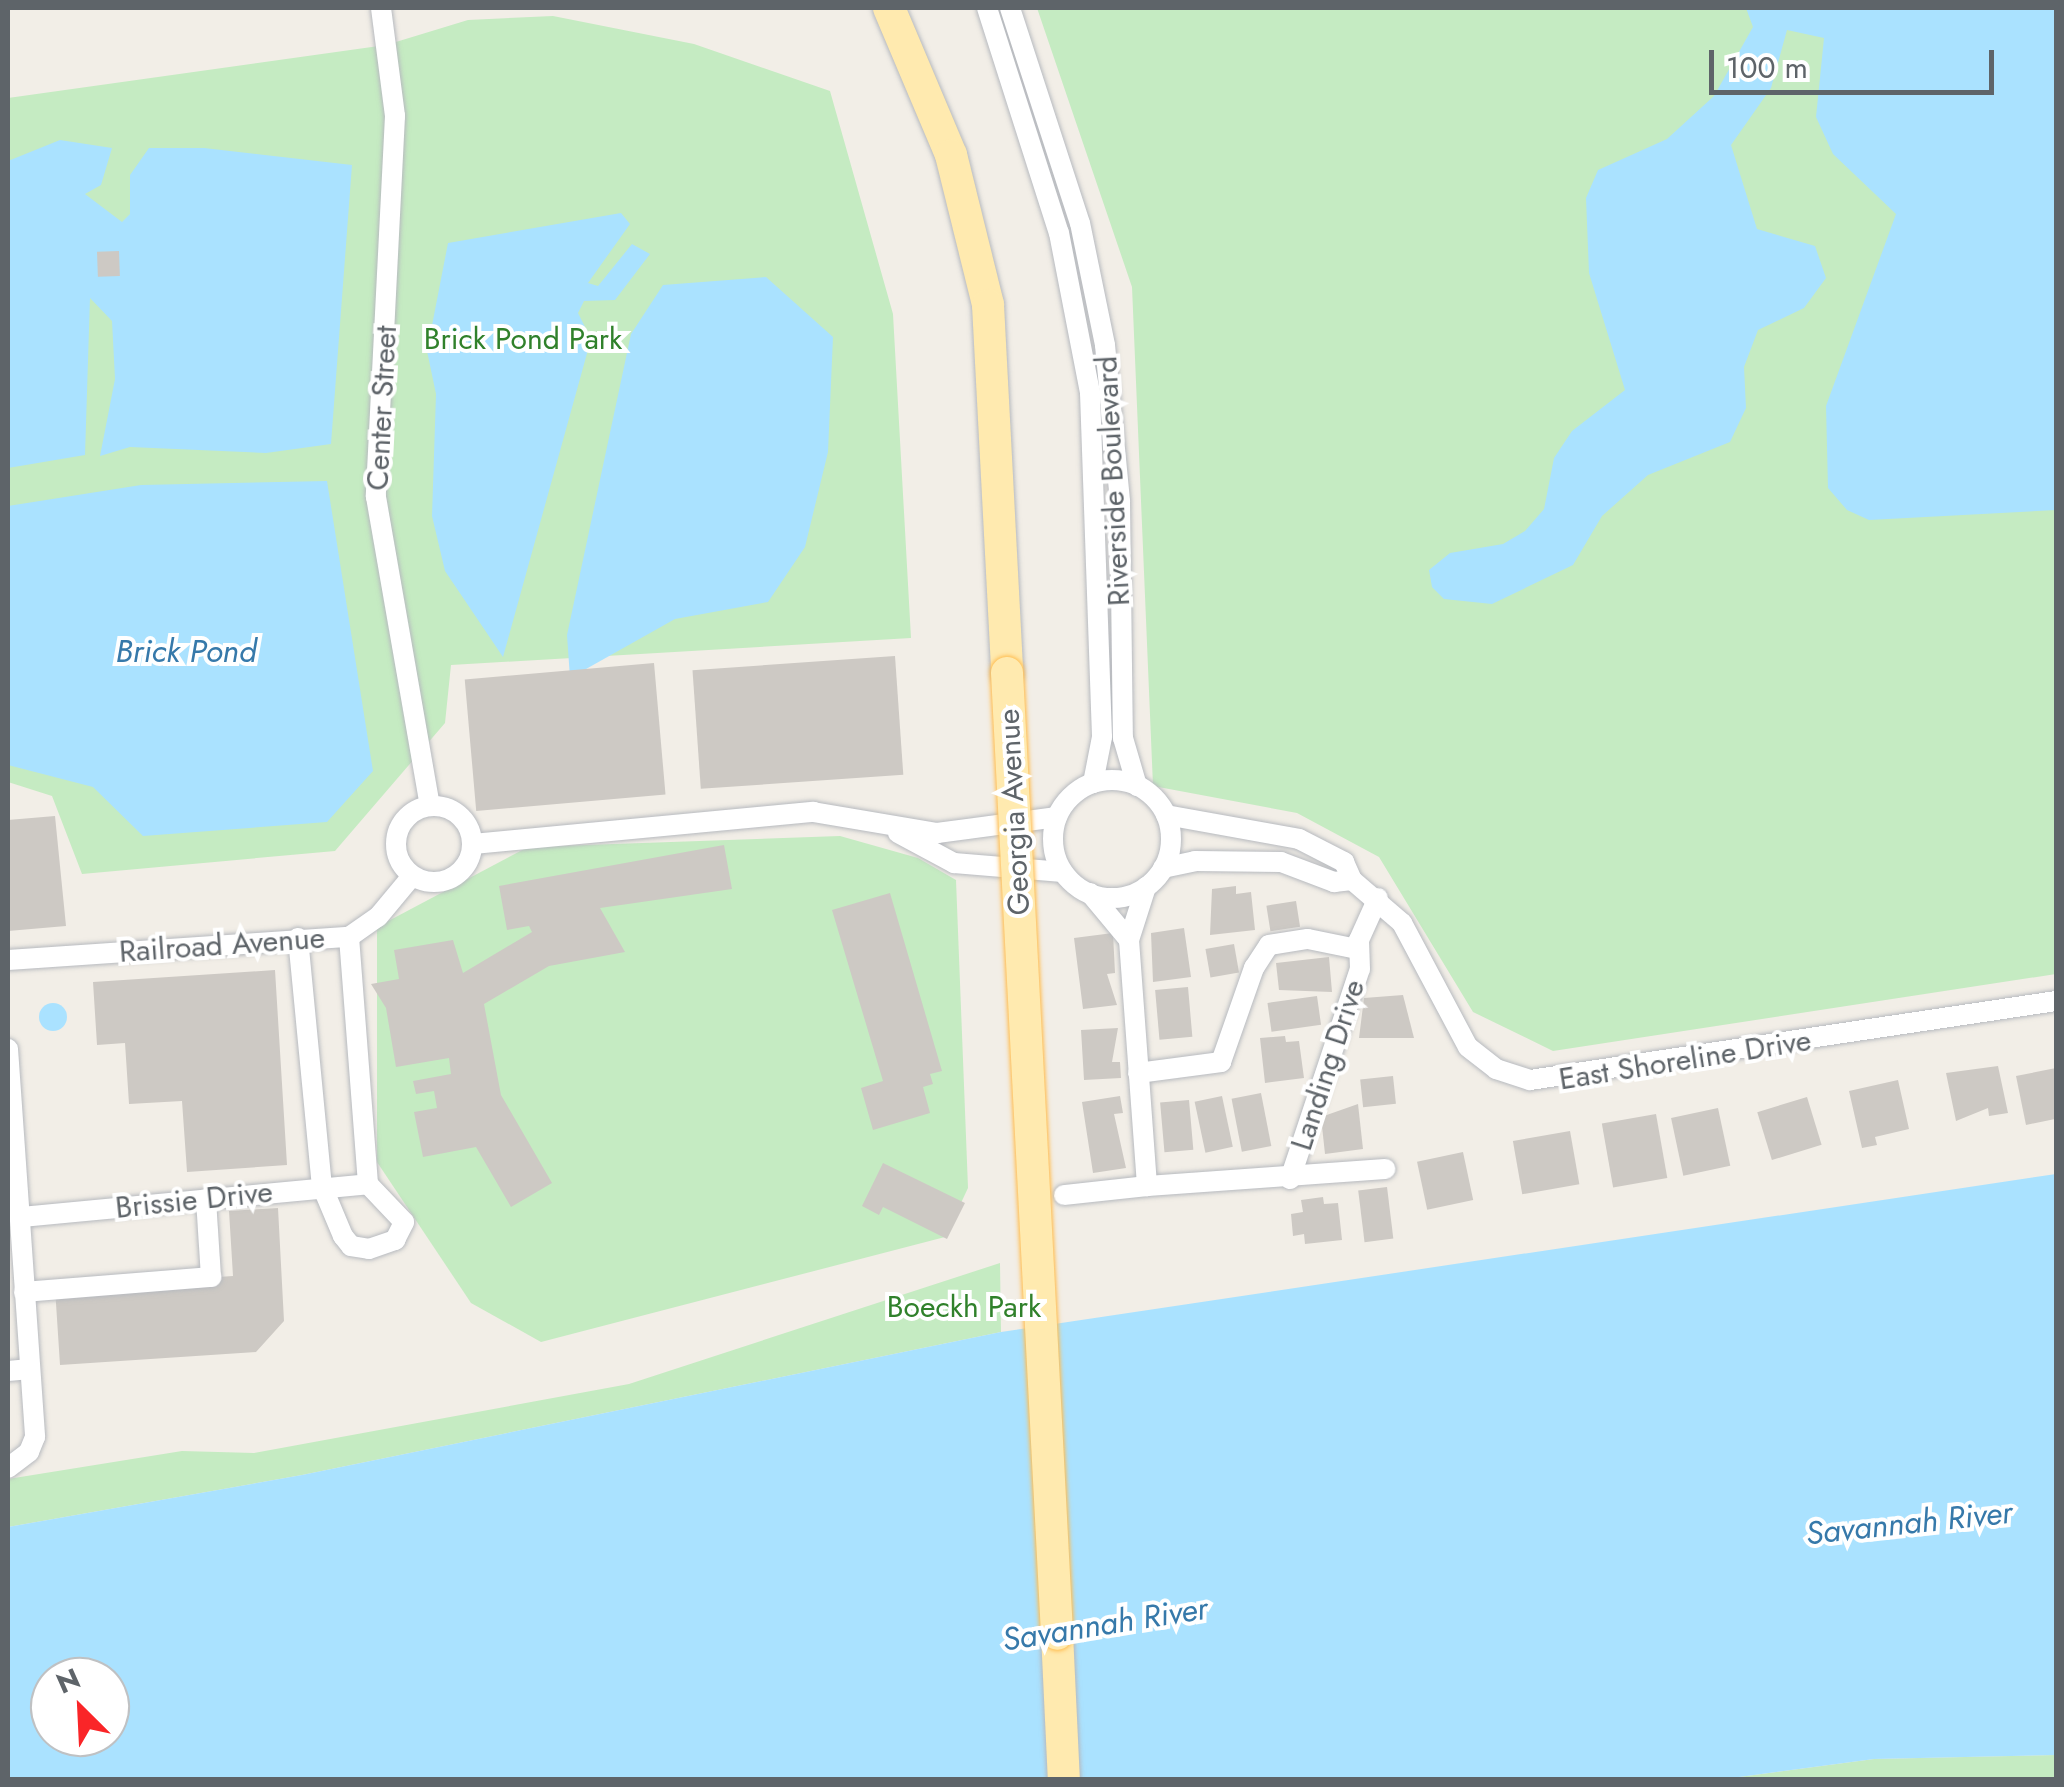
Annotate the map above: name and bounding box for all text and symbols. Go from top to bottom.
scale bar [1714,30,1999,92]
text: 100 m [1726,46,1808,89]
park label: Brick Pond Park [424,321,622,357]
street label: Center Street [360,325,404,491]
street label: Riverside Boulevard [1088,355,1138,607]
water label: Brick Pond [115,632,257,670]
street label: Georgia Avenue [991,708,1037,916]
street label: Railroad Avenue [118,920,326,970]
street label: Landing Drive [1284,975,1372,1155]
street label: East Shoreline Drive [1556,1022,1814,1098]
street label: Brissie Drive [114,1174,274,1226]
park label: Boeckh Park [887,1289,1041,1325]
water label: Savannah River [1804,1493,2014,1553]
water label: Savannah River [1000,1589,1210,1659]
north arrow [30,1657,130,1757]
text: N [50,1658,87,1704]

